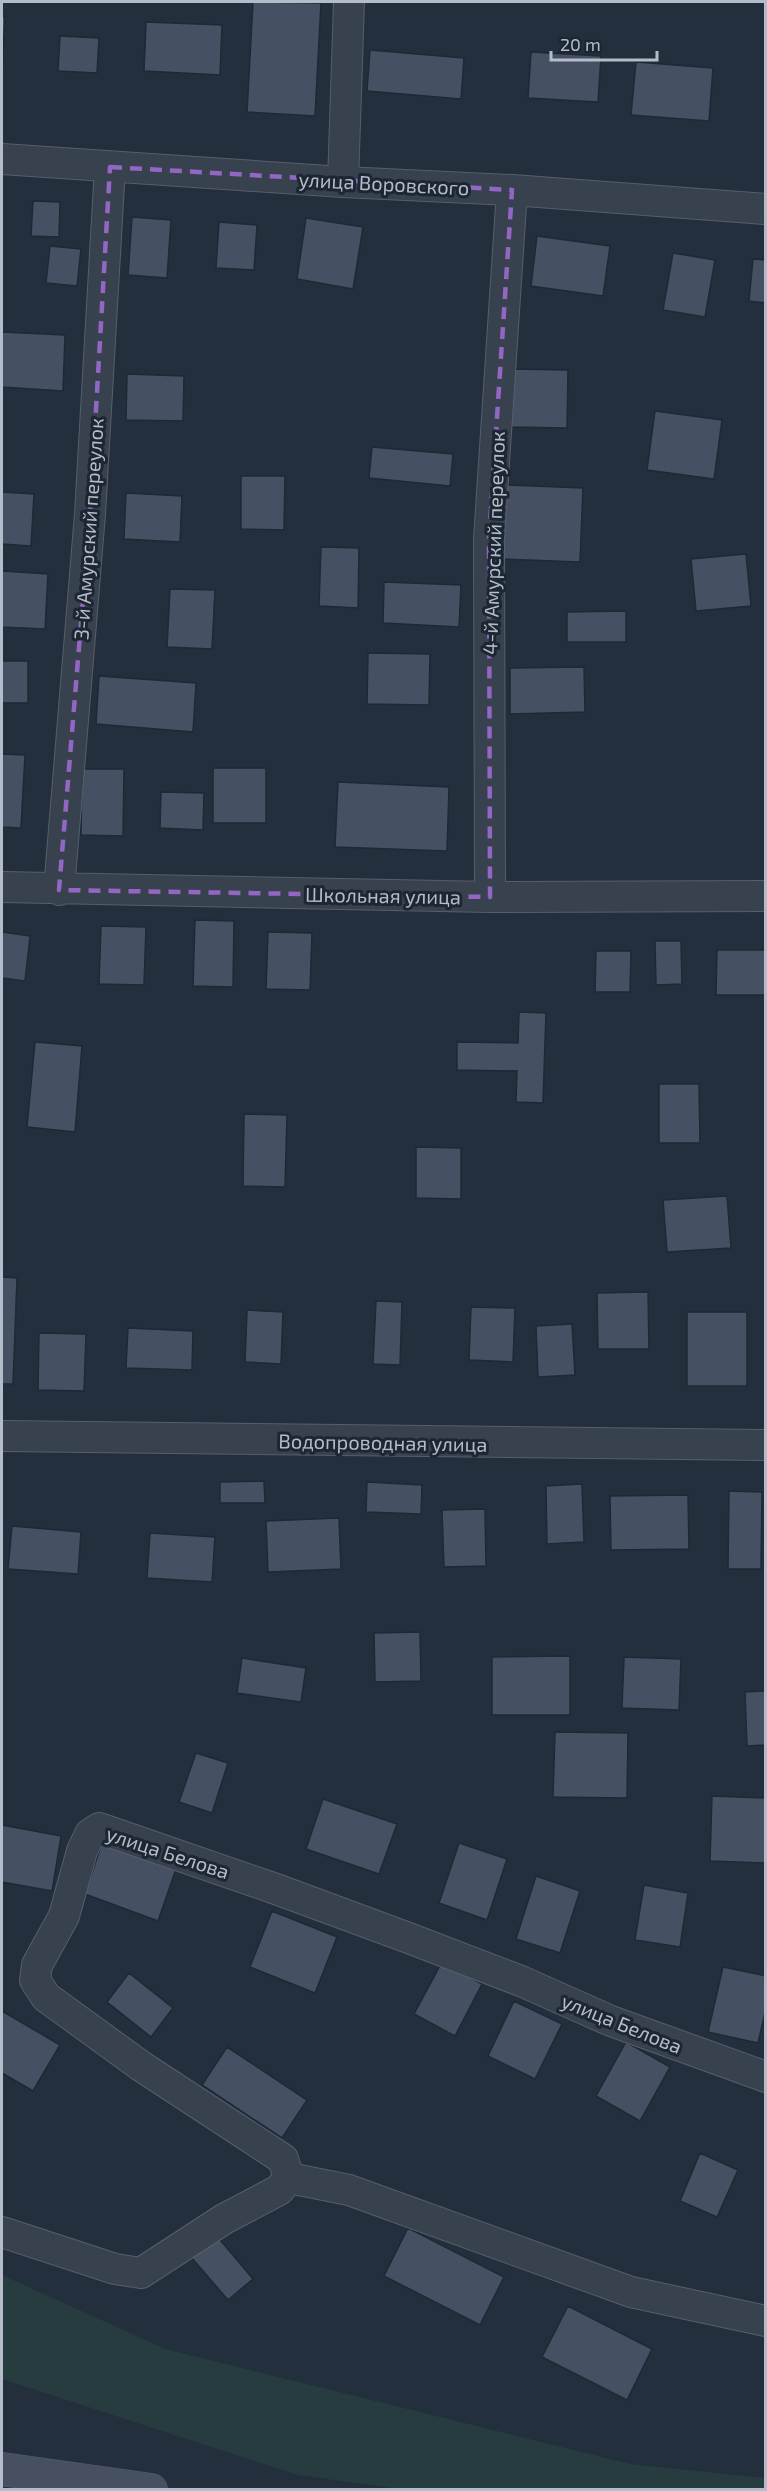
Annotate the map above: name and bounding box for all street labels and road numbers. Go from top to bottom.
street label: улица Воровского [298,167,470,200]
street label: 3-й Амурский переулок [68,417,109,641]
street label: 4-й Амурский переулок [477,431,510,655]
street label: Школьная улица [305,882,461,909]
street label: Водопроводная улица [278,1428,488,1457]
street label: улица Белова [103,1821,233,1884]
street label: улица Белова [558,1988,686,2059]

